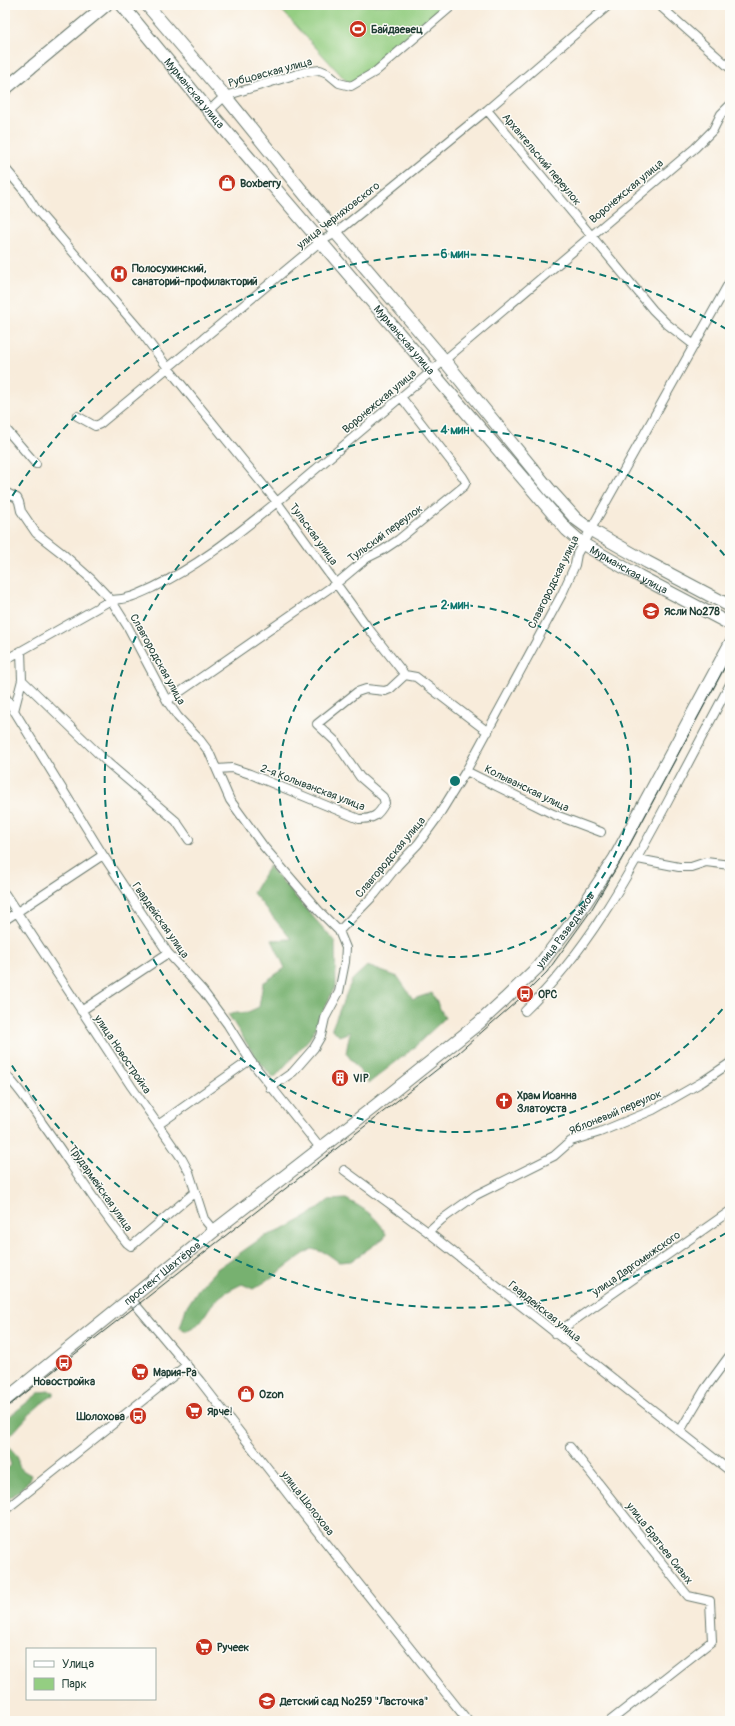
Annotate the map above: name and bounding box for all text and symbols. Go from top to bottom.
sports icon: Байдаевец [348,19,368,39]
place label: Байдаевец [371,23,423,36]
street label: Рубцовская улица [227,55,313,90]
street label: Мурманская улица [161,56,227,131]
street label: Архангельский переулок [499,111,584,208]
street label: Воронежская улица [587,157,666,226]
shop icon: Boxberry [217,173,237,193]
place label: Boxberry [240,177,281,190]
street label: улица Черняховского [294,179,382,252]
text: 6 мин [441,247,469,262]
place label: Полосухинский, санаторий-профилакторий [131,262,258,288]
hospital icon: Полосухинский, санаторий-профилакторий [109,264,129,284]
street label: Мурманская улица [371,303,437,377]
street label: Воронежская улица [340,367,419,436]
text: 4 мин [440,423,469,438]
street label: Тульская улица [287,501,340,568]
street label: Тульский переулок [345,502,425,565]
street label: Славгородская улица [525,534,582,631]
street label: Мурманская улица [587,543,670,597]
text: 2 мин [441,598,469,613]
school or university icon: Ясли №278 [641,601,661,621]
place label: Ясли №278 [664,605,720,618]
street label: Славгородская улица [127,612,188,707]
street label: 2-я Колыванская улица [259,762,367,813]
street label: Колыванская улица [482,762,571,815]
centre of rings [448,774,462,788]
street label: Славгородская улица [353,814,428,900]
street label: Гвардейская улица [130,880,192,961]
street label: улица Разведчиков [533,890,598,972]
bus stop icon: ОРС [515,984,535,1004]
place label: ОРС [538,988,557,1001]
street label: улица Новостройка [91,1012,154,1096]
building icon: VIP [330,1068,350,1088]
place label: VIP [353,1072,369,1085]
street label: Яблоневый переулок [567,1087,664,1138]
place label: Храм Иоанна Златоуста [517,1089,577,1115]
church icon: Храм Иоанна Златоуста [494,1091,514,1111]
street label: Трудармейская улица [66,1143,135,1234]
street label: улица Даргомыжского [589,1228,683,1299]
street label: проспект Шахтёров [122,1239,203,1308]
street label: Гвардейская улица [506,1278,584,1345]
bus stop icon: Новостройка [54,1353,74,1373]
supermarket icon: Мария-Ра [130,1362,150,1382]
place label: Мария-Ра [153,1366,197,1379]
place label: Новостройка [33,1375,95,1388]
shop icon: Ozon [236,1384,256,1404]
place label: Ozon [259,1388,284,1401]
supermarket icon: Ярче! [184,1401,204,1421]
place label: Ярче! [207,1405,233,1418]
bus stop icon: Шолохова [128,1406,148,1426]
place label: Шолохова [75,1410,125,1423]
street label: улица Шолохова [278,1468,337,1538]
street label: улица Братьев Сизых [623,1499,696,1587]
supermarket icon: Ручеек [194,1637,214,1657]
place label: Ручеек [217,1641,250,1654]
legend [26,1648,156,1700]
text: Улица [62,1657,94,1672]
text: Парк [62,1677,87,1692]
school or university icon: Детский сад №259 "Ласточка" [257,1691,277,1711]
place label: Детский сад №259 "Ласточка" [279,1695,428,1708]

